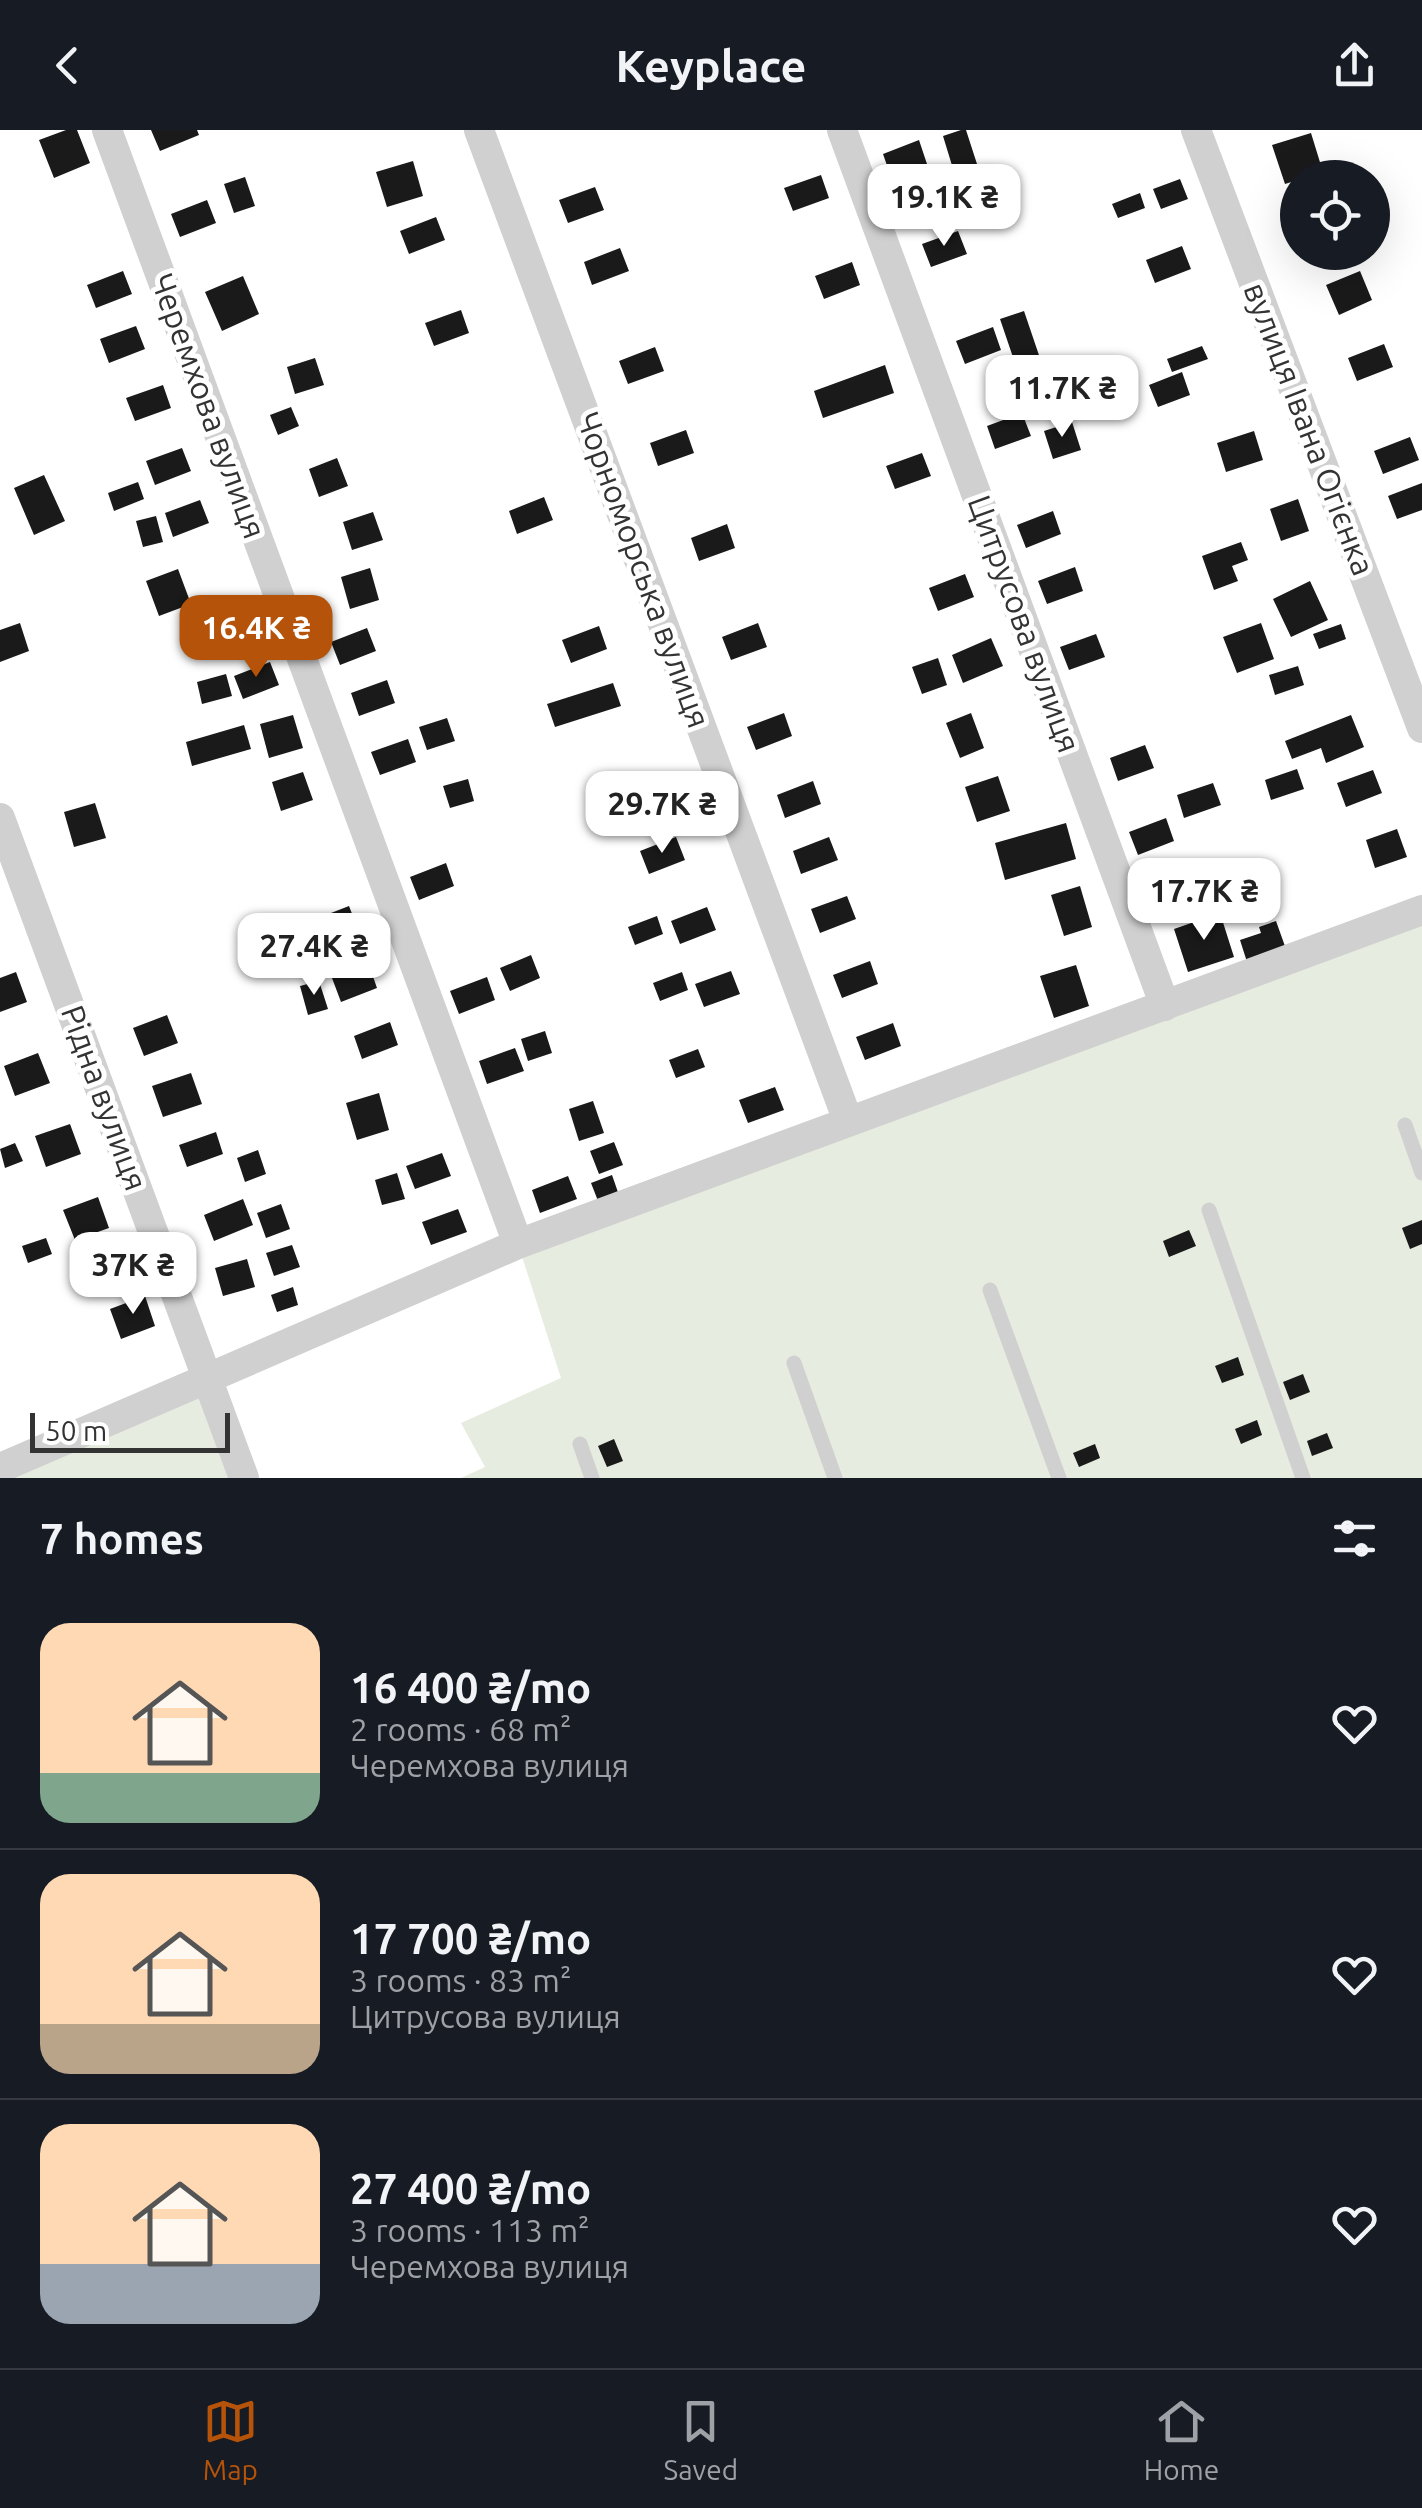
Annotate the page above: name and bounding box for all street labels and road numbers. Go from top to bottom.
street label: Черемхова вулиця [144,268,274,543]
street label: вулиця Івана Огієнка [1237,277,1382,580]
street label: Чорноморська вулиця [570,407,718,732]
street label: Цитрусова вулиця [962,490,1088,757]
street label: Рідна вулиця [55,1000,155,1195]

